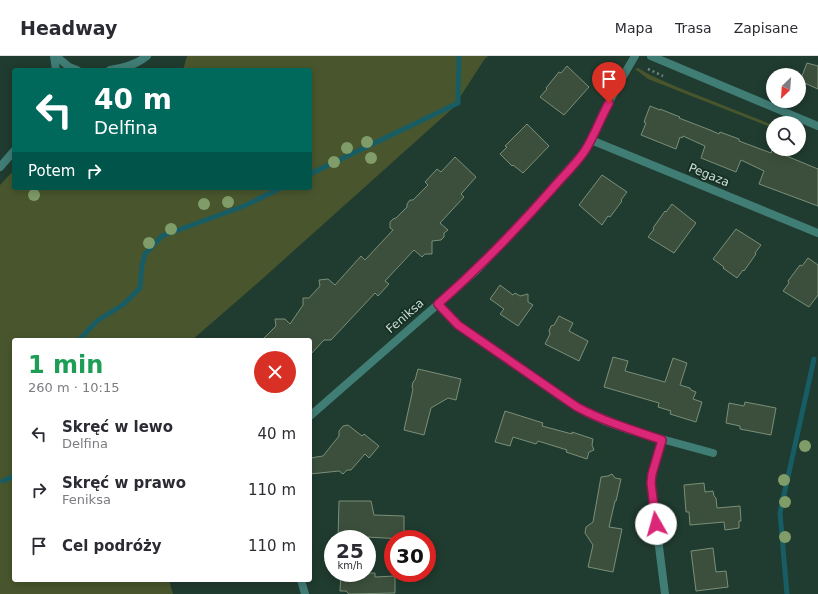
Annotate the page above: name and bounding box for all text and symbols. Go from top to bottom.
text: Headway [20,17,117,39]
text: Mapa [615,20,653,36]
text: Trasa [675,20,712,36]
text: Zapisane [734,20,798,36]
pin [592,62,626,103]
icon: arrive [598,68,620,90]
north arrow [766,68,806,108]
map controls [766,68,806,156]
text: 40 m [94,83,172,116]
icon: left [28,84,80,136]
button: search [766,116,806,156]
text: Delfina [94,117,158,138]
icon: right [83,160,105,182]
street label: Pegaza [687,160,731,190]
text: Potem [28,162,75,180]
street label: Feniksa [383,296,427,336]
text: 1 min [28,351,103,379]
button: close [254,351,296,393]
text: 260 m · 10:15 [28,380,119,395]
text: Skręć w lewo [62,418,173,436]
icon: left [28,423,50,445]
text: 40 m [258,425,296,443]
text: Delfina [62,436,108,451]
text: Skręć w prawo [62,474,186,492]
icon: right [28,479,50,501]
text: 110 m [248,481,296,499]
text: Feniksa [62,492,111,507]
position arrow [635,503,677,545]
speed limit sign: 30 [384,530,436,582]
icon: arrive [28,535,50,557]
text: Cel podróży [62,537,162,555]
text: 110 m [248,537,296,555]
text: 25 [336,539,364,563]
text: km/h [337,560,363,571]

